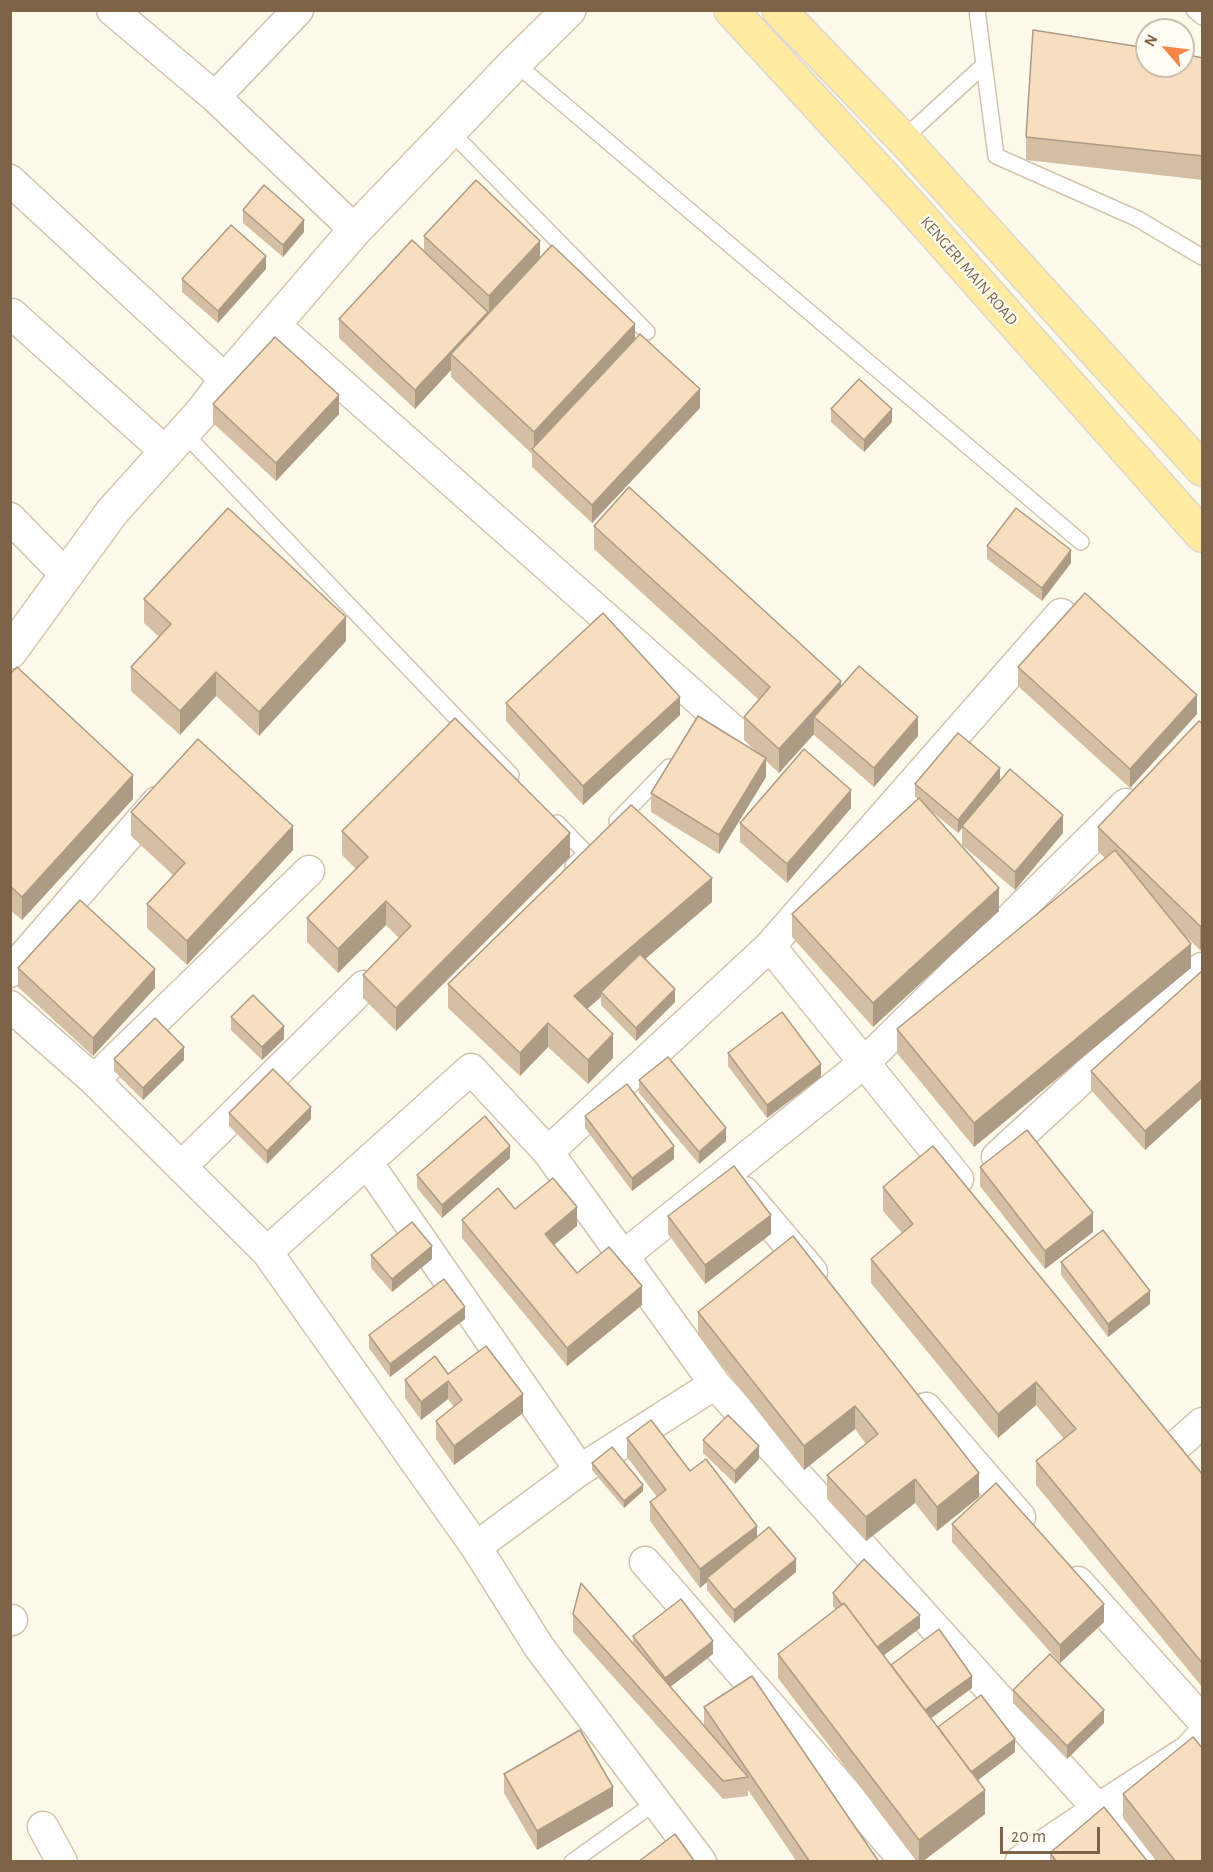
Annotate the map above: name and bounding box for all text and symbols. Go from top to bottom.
north arrow [1135,18,1195,78]
text: N [1141,32,1161,49]
street label: KENGERI MAIN ROAD [916,213,1022,329]
scale bar [1003,1815,1104,1853]
text: 20 m [1011,1828,1046,1846]

